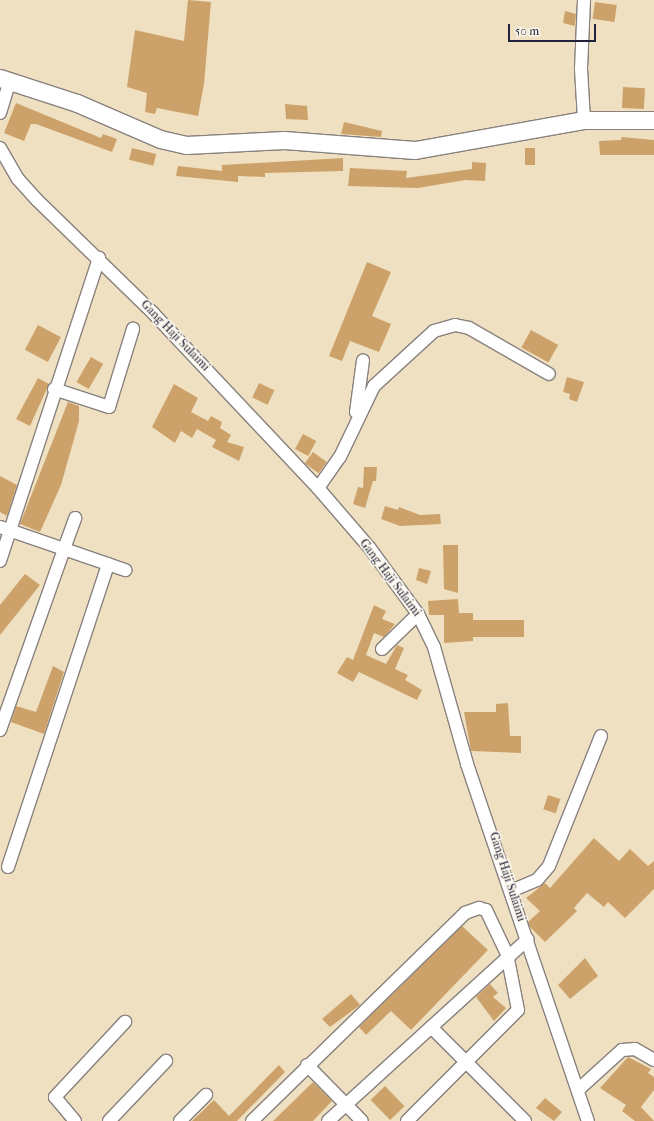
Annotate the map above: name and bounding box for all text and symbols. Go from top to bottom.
scale bar [510,16,598,42]
text: 50 m [515,24,539,38]
street label: Gang Haji Sulaimi [137,298,213,374]
street label: Gang Haji Sulaimi [356,536,424,620]
street label: Gang Haji Sulaimi [486,831,528,923]

